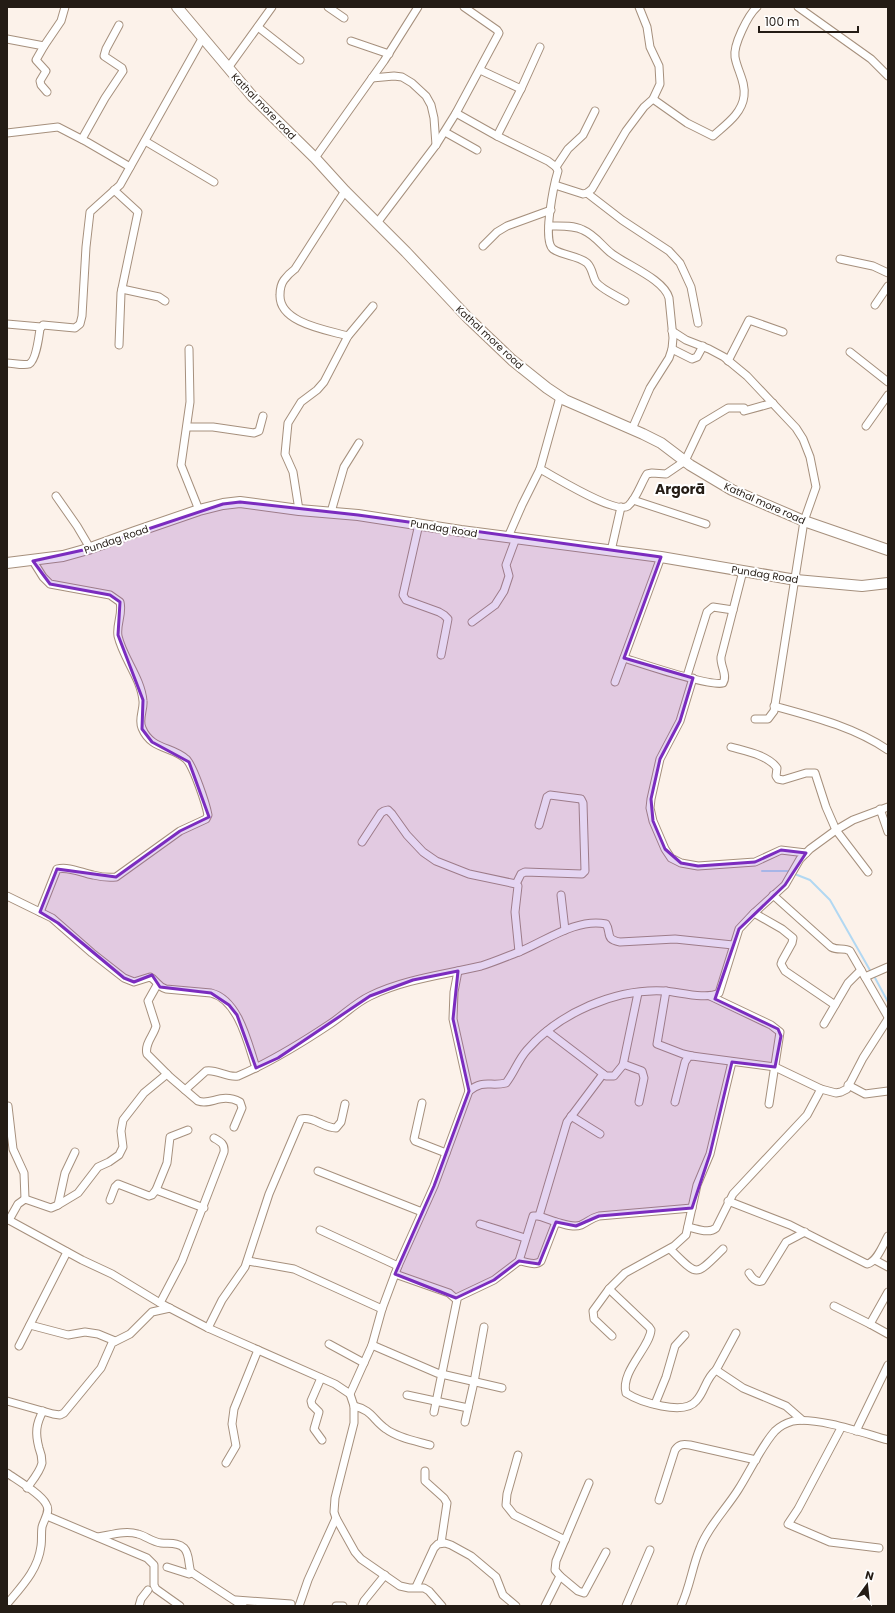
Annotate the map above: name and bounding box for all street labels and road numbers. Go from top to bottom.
street label: Kathal more road [228,70,299,143]
street label: Kathal more road [452,302,527,373]
street label: Kathal more road [722,479,808,528]
street label: Pundag Road [409,516,478,541]
street label: Pundag Road [82,521,151,558]
street label: Pundag Road [730,562,799,587]

